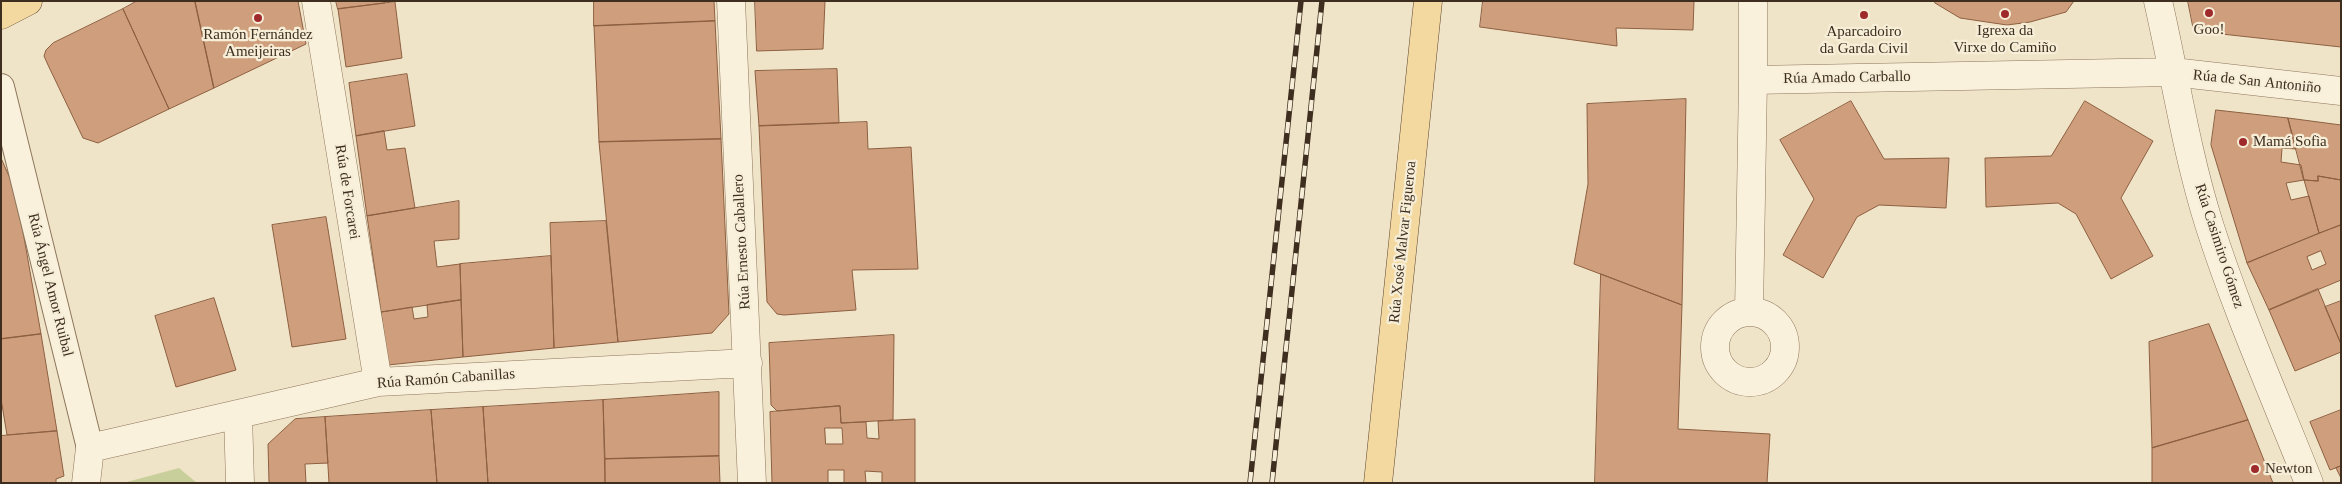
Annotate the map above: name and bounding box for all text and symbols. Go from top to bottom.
marker: Goo! [2203,7,2215,19]
marker: Igrexa da Virxe do Camiño [1999,8,2011,20]
marker: Aparcadoiro da Garda Civil [1858,9,1870,21]
marker: Ramón Fernández Ameijeiras [252,12,264,24]
place label: Goo! [2194,21,2224,39]
place label: Igrexa da Virxe do Camiño [1953,22,2057,57]
place label: Aparcadoiro da Garda Civil [1820,23,1908,58]
place label: Ramón Fernández Ameijeiras [203,26,313,61]
street label: Rúa de San Antoniño [2192,66,2322,98]
street label: Rúa Amado Carballo [1783,68,1911,88]
place label: Mamá Sofìa [2253,133,2327,151]
marker: Mamá Sofìa [2237,136,2249,148]
street label: Rúa de Forcarei [331,143,363,241]
street label: Rúa Xosé Malvar Figueroa [1386,160,1420,324]
street label: Rúa Ernesto Caballero [729,174,755,310]
street label: Rúa Casimiro Gómez [2190,181,2248,311]
street label: Rúa Ángel Amor Ruibal [23,211,77,359]
street label: Rúa Ramón Cabanillas [376,365,516,393]
place label: Newton [2265,460,2312,478]
marker: Newton [2249,463,2261,475]

